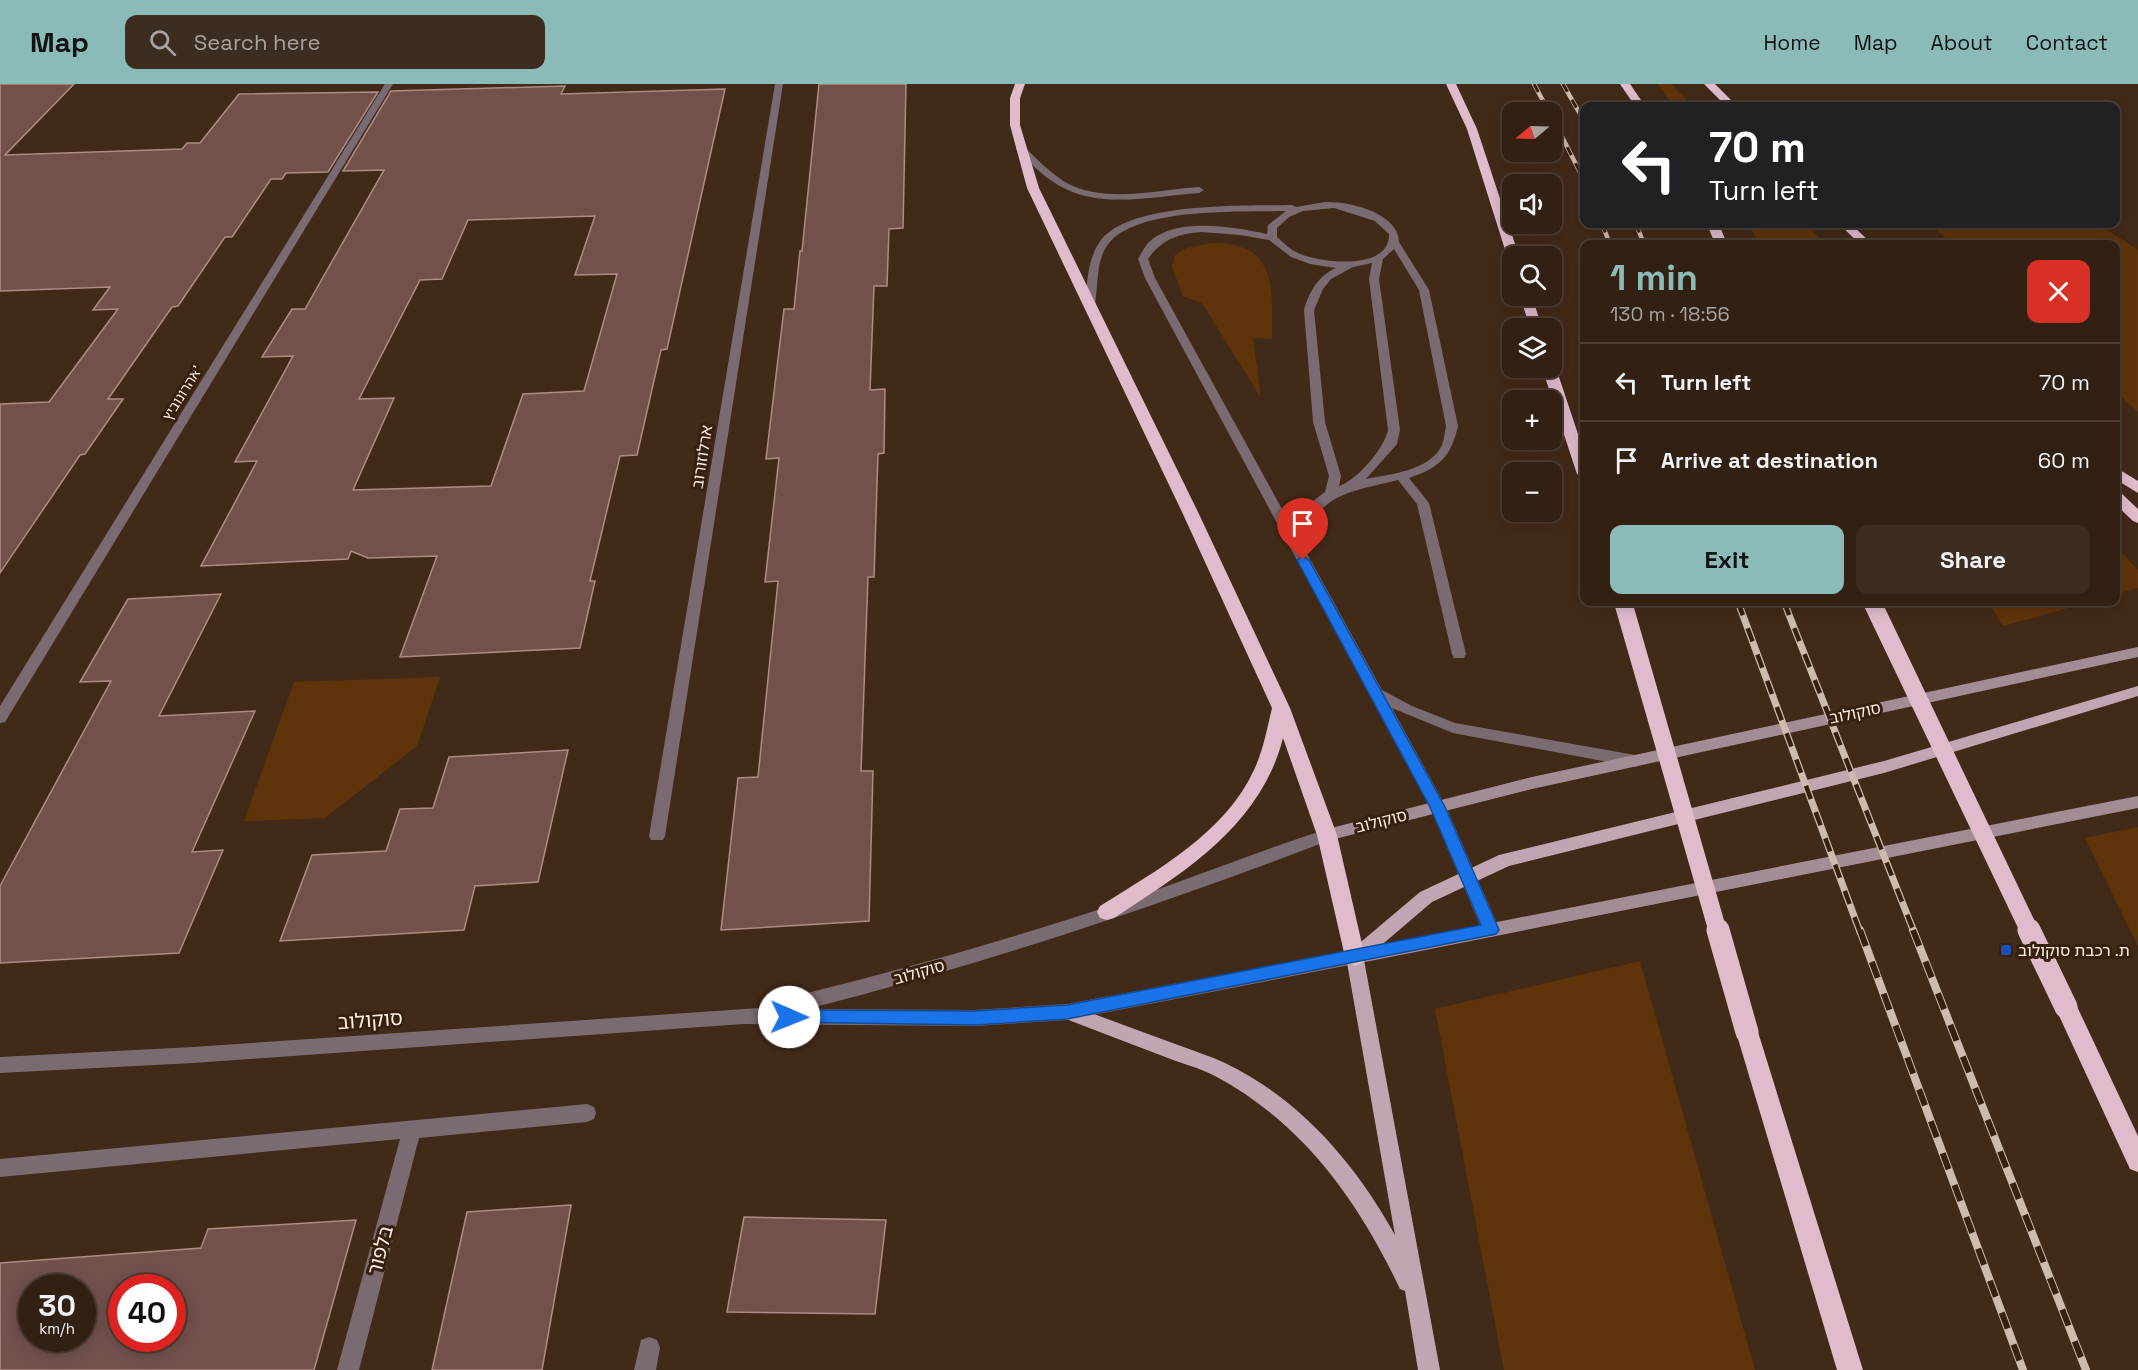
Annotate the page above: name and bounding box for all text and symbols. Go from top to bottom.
search box [125,15,545,69]
text: Map [30,24,89,60]
icon: search [146,26,179,59]
text: Search here [194,28,321,56]
text: Home [1763,29,1821,56]
text: Map [1854,29,1898,56]
text: About [1931,29,1993,56]
text: Contact [2026,29,2108,56]
north arrow [1502,102,1562,162]
map controls [1502,102,1562,522]
text: 70 m [1709,121,1806,174]
icon: left [1610,126,1688,204]
text: Turn left [1709,173,1819,208]
button: sound [1502,174,1562,234]
button: search [1502,246,1562,306]
text: 1 min [1610,255,1698,301]
button: close [2027,260,2090,323]
text: 130 m · 18:56 [1610,301,1730,327]
button: layers [1502,318,1562,378]
street label: אהרונוביץ' [158,362,206,424]
icon: left [1610,366,1643,399]
text: Turn left [1661,368,1751,396]
text: 70 m [2039,368,2090,396]
button: + [1502,390,1562,450]
street label: ארלוזורוב [687,424,717,490]
icon: arrive [1610,444,1643,477]
text: Arrive at destination [1661,446,1878,474]
text: 60 m [2038,446,2090,474]
button: − [1502,462,1562,522]
pin [1277,498,1328,560]
icon: arrive [1286,507,1319,540]
button: Exit [1610,525,1844,594]
button: Share [1856,525,2090,594]
street label: סוקולוב [1827,697,1883,729]
street label: סוקולוב [1353,804,1409,838]
place label: ת. רכבת סוקולוב [2018,940,2130,961]
marker: ת. רכבת סוקולוב [1999,943,2013,957]
street label: סוקולוב [891,955,947,989]
position arrow [757,985,821,1049]
street label: סוקולוב [337,1005,403,1035]
street label: בלפור [361,1223,399,1277]
speed limit sign: 40 [108,1274,186,1352]
text: 30 [38,1286,76,1325]
text: km/h [39,1319,75,1338]

